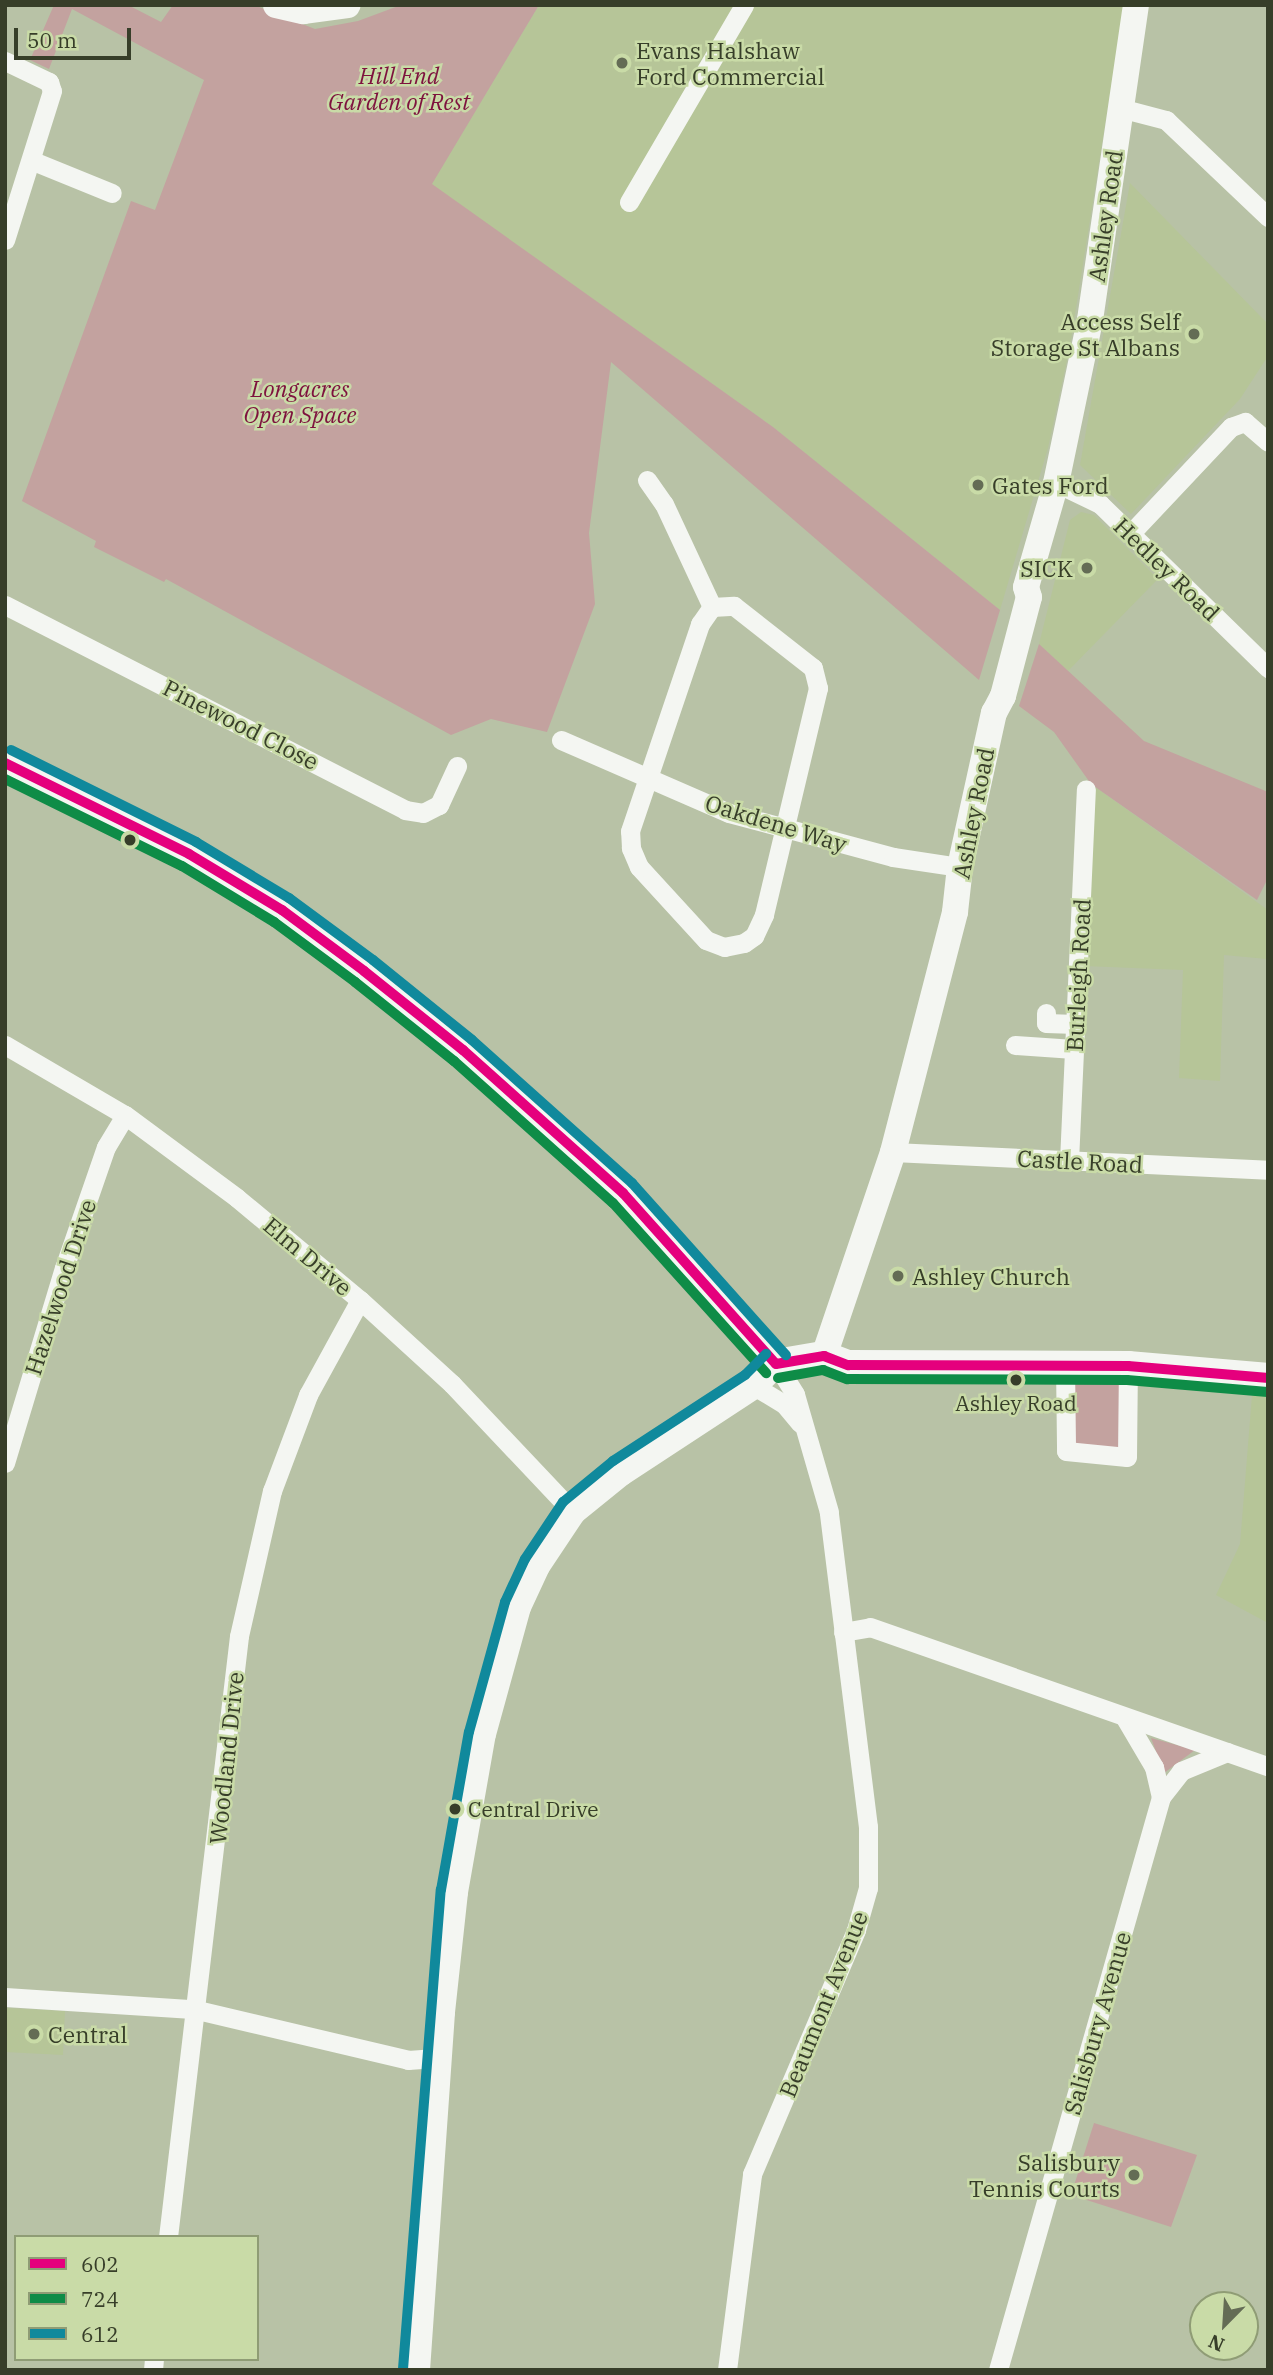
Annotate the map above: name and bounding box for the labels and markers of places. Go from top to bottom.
place label: Evans Halshaw Ford Commercial [636,36,825,90]
marker: Evans Halshaw Ford Commercial [614,55,630,71]
place label: Access Self Storage St Albans [991,307,1180,361]
marker: Access Self Storage St Albans [1186,326,1202,342]
place label: Gates Ford [992,471,1109,499]
marker: Gates Ford [970,477,986,493]
place label: SICK [1020,554,1073,582]
marker: SICK [1079,560,1095,576]
unlabelled marker [123,833,137,847]
place label: Ashley Church [912,1262,1070,1290]
marker: Ashley Church [890,1268,906,1284]
marker: Ashley Road [1009,1373,1023,1387]
place label: Ashley Road [955,1390,1077,1416]
place label: Central Drive [468,1796,598,1822]
marker: Central Drive [448,1802,462,1816]
place label: Central [48,2020,127,2048]
marker: Central [26,2026,42,2042]
place label: Salisbury Tennis Courts [969,2148,1120,2202]
marker: Salisbury Tennis Courts [1126,2167,1142,2183]

